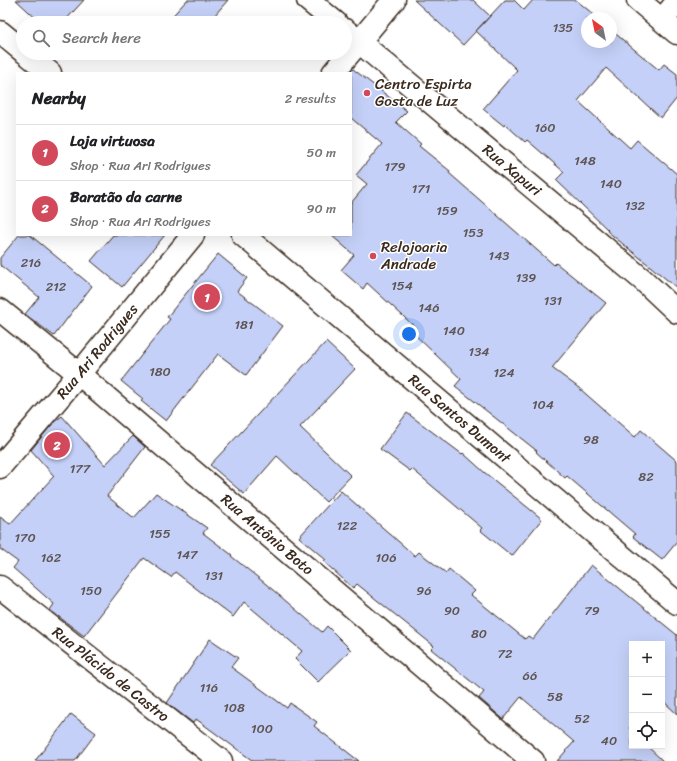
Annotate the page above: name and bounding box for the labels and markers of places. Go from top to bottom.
place label: Centro Espirta Gosta de Luz [375,71,472,114]
marker: Centro Espirta Gosta de Luz [362,88,372,98]
place label: Relojoaria Andrade [380,234,448,277]
marker: Relojoaria Andrade [368,251,378,261]
pin: 1 [194,282,220,312]
pin: 2 [44,430,70,460]

